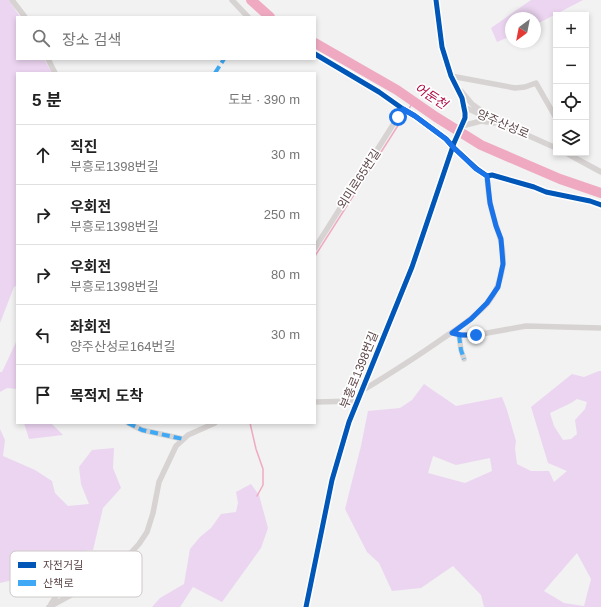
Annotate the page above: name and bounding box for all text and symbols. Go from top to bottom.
north arrow [505,12,541,48]
map controls [553,12,589,156]
button: + [553,12,589,48]
search box [16,16,316,60]
icon: search [30,27,52,49]
text: 장소 검색 [62,31,121,48]
button: − [553,48,589,84]
water label: 어둔천 [412,80,451,113]
button: locate [553,84,589,120]
text: 5 분 [32,91,62,110]
text: 도보 · 390 m [228,92,300,107]
street label: 양주산성로 [475,107,531,141]
route start [389,108,407,126]
button: layers [553,120,589,156]
text: 직진 [70,138,98,155]
icon: ahead [32,144,54,166]
street label: 외미로65번길 [334,146,384,212]
text: 30 m [271,147,300,162]
text: 부흥로1398번길 [70,159,159,174]
text: 우회전 [70,198,111,215]
icon: right [32,204,54,226]
text: 250 m [264,207,300,222]
text: 부흥로1398번길 [70,219,159,234]
text: 우회전 [70,258,111,275]
icon: right [32,264,54,286]
text: 80 m [271,267,300,282]
text: 부흥로1398번길 [70,279,159,294]
text: 좌회전 [70,318,111,335]
icon: left [32,324,54,346]
route end [467,326,485,344]
text: 30 m [271,327,300,342]
street label: 부흥로1398번길 [337,329,381,411]
text: 양주산성로164번길 [70,339,175,354]
icon: arrive [32,384,54,406]
text: 목적지 도착 [70,387,143,404]
legend [10,551,142,597]
text: 자전거길 [43,559,83,571]
text: 산책로 [43,577,73,589]

